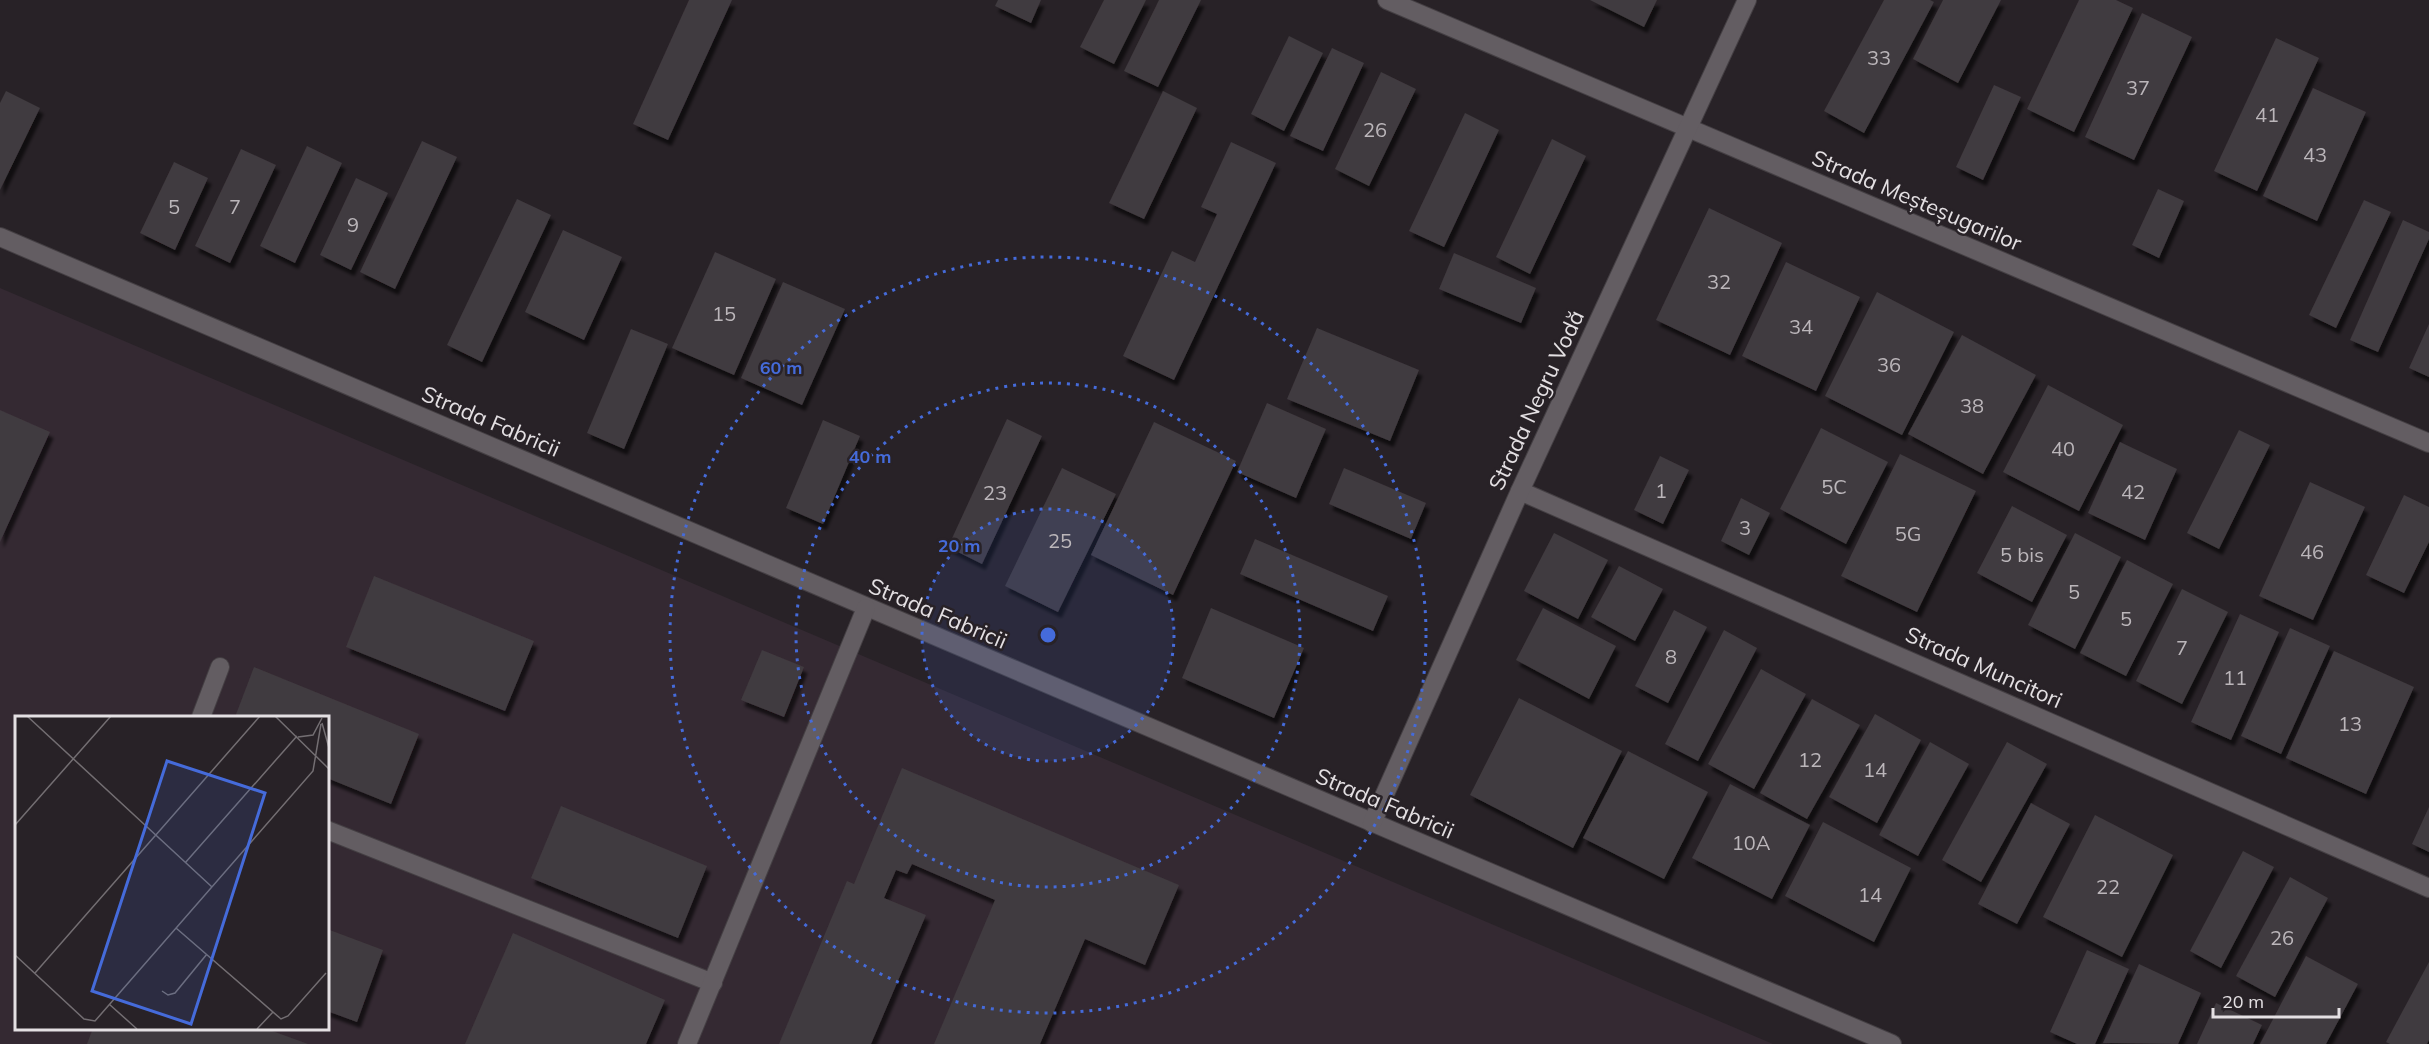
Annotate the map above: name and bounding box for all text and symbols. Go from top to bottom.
house number: 33 [1867,45,1891,70]
house number: 37 [2126,75,2150,100]
house number: 41 [2255,102,2279,127]
house number: 26 [1363,117,1387,142]
house number: 43 [2303,142,2327,167]
street label: Strada Meșteșugarilor [1808,143,2026,257]
house number: 5 [168,194,180,219]
house number: 7 [229,194,241,219]
house number: 9 [347,212,359,237]
house number: 32 [1707,269,1731,294]
house number: 15 [712,301,736,326]
street label: Strada Negru Vodă [1482,305,1590,495]
house number: 34 [1789,314,1813,339]
house number: 36 [1877,352,1901,377]
text: 60 m [760,356,802,379]
street label: Strada Fabricii [418,379,564,463]
house number: 38 [1960,393,1984,418]
house number: 40 [2051,436,2075,461]
text: 40 m [849,445,891,468]
house number: 5C [1821,474,1847,499]
house number: 1 [1655,478,1667,503]
house number: 42 [2121,479,2145,504]
house number: 23 [983,480,1007,505]
house number: 3 [1739,515,1751,540]
house number: 5G [1895,521,1921,546]
house number: 25 [1048,528,1072,553]
text: 20 m [938,534,980,557]
house number: 46 [2300,539,2324,564]
house number: 5 bis [2000,542,2044,567]
street label: Strada Fabricii [865,571,1011,655]
house number: 5 [2068,579,2080,604]
house number: 5 [2120,606,2132,631]
street label: Strada Muncitori [1901,620,2067,714]
centre of rings [1038,625,1058,645]
house number: 7 [2176,635,2188,660]
house number: 8 [1665,644,1677,669]
house number: 11 [2223,665,2247,690]
house number: 13 [2338,711,2362,736]
inset map [15,716,328,1029]
house number: 12 [1798,747,1822,772]
house number: 14 [1863,757,1887,782]
street label: Strada Fabricii [1312,761,1458,845]
house number: 10A [1732,830,1771,855]
house number: 22 [2096,874,2120,899]
house number: 14 [1858,882,1882,907]
house number: 26 [2270,925,2294,950]
scale bar [2213,981,2339,1019]
text: 20 m [2222,990,2264,1013]

